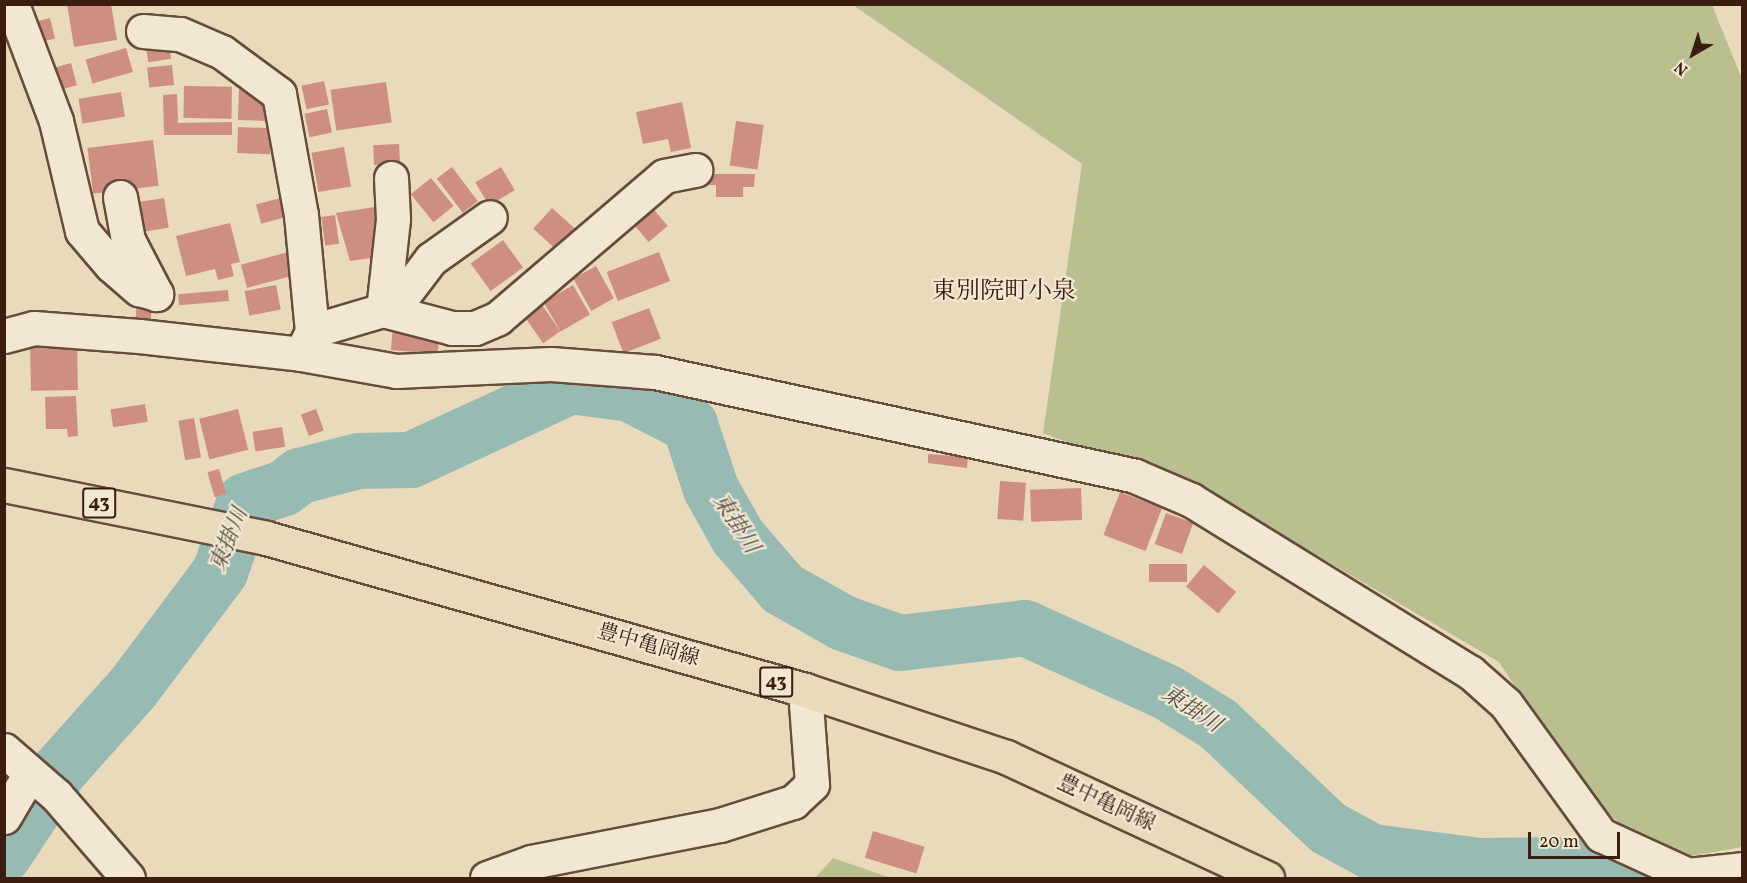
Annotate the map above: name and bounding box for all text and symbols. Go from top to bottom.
north arrow [1663,24,1723,84]
text: N [1670,56,1693,80]
district label: 東別院町小泉 [932,279,1076,307]
road number: 43 [81,486,117,520]
water label: 東掛川 [706,489,764,559]
water label: 東掛川 [205,504,255,576]
street label: 豊中亀岡線 [594,619,702,673]
road number: 43 [758,665,794,699]
water label: 東掛川 [1156,681,1226,739]
street label: 豊中亀岡線 [1053,770,1159,838]
scale bar [1531,820,1622,858]
text: 20 m [1539,830,1579,855]

